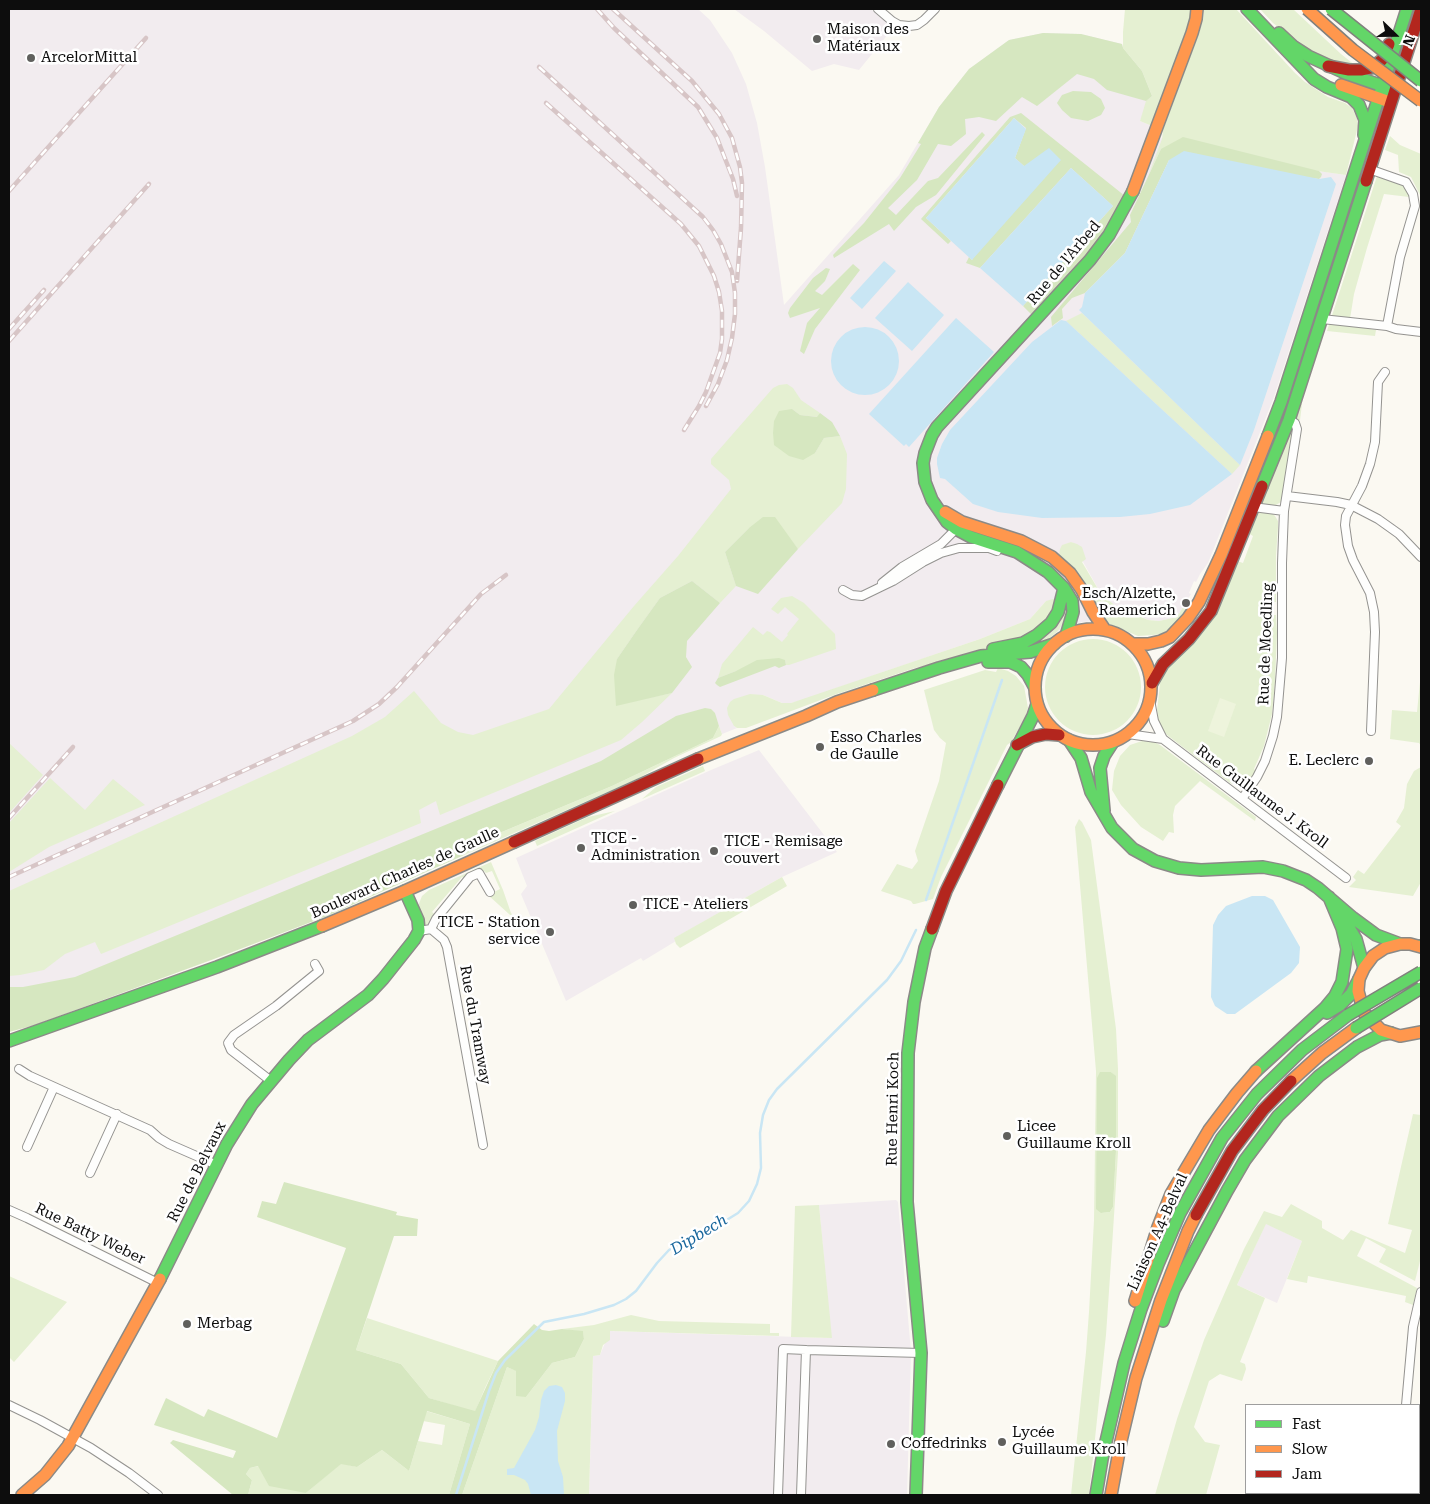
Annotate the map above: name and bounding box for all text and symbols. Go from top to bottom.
north arrow [1370,10,1420,60]
place label: Maison des Matériaux [827,21,909,56]
marker: Maison des Matériaux [811,33,823,45]
text: N [1399,33,1418,49]
place label: ArcelorMittal [41,49,137,67]
marker: ArcelorMittal [25,52,37,64]
street label: Rue de l'Arbed [1024,217,1104,309]
street label: Rue de Moedling [1255,583,1277,705]
place label: Esch/Alzette, Raemerich [1082,585,1176,620]
marker: Esch/Alzette, Raemerich [1180,597,1192,609]
place label: Esso Charles de Gaulle [830,729,922,764]
marker: Esso Charles de Gaulle [814,741,826,753]
street label: Rue Guillaume J. Kroll [1193,742,1331,852]
place label: E. Leclerc [1288,752,1359,770]
marker: E. Leclerc [1363,755,1375,767]
street label: Boulevard Charles de Gaulle [308,823,502,923]
place label: TICE - Administration [591,830,700,865]
place label: TICE - Remisage couvert [724,833,843,868]
marker: TICE - Administration [575,842,587,854]
marker: TICE - Remisage couvert [708,845,720,857]
place label: TICE - Ateliers [643,896,748,914]
marker: TICE - Ateliers [627,899,639,911]
place label: TICE - Station service [438,914,540,949]
marker: TICE - Station service [544,926,556,938]
street label: Rue du Tramway [456,964,494,1086]
street label: Rue Henri Koch [883,1052,903,1166]
place label: Licee Guillaume Kroll [1017,1118,1131,1153]
street label: Rue de Belvaux [164,1119,230,1225]
marker: Licee Guillaume Kroll [1001,1130,1013,1142]
street label: Liaison A4-Belval [1124,1171,1192,1293]
street label: Rue Batty Weber [32,1200,148,1268]
water label: Dipbech [667,1211,731,1259]
place label: Merbag [197,1315,252,1333]
marker: Merbag [181,1318,193,1330]
legend [1245,1404,1420,1494]
text: Fast [1292,1415,1321,1433]
place label: Lycée Guillaume Kroll [1012,1424,1126,1459]
place label: Coffedrinks [901,1435,987,1453]
marker: Lycée Guillaume Kroll [996,1436,1008,1448]
marker: Coffedrinks [885,1438,897,1450]
text: Slow [1292,1440,1327,1458]
text: Jam [1292,1465,1322,1483]

